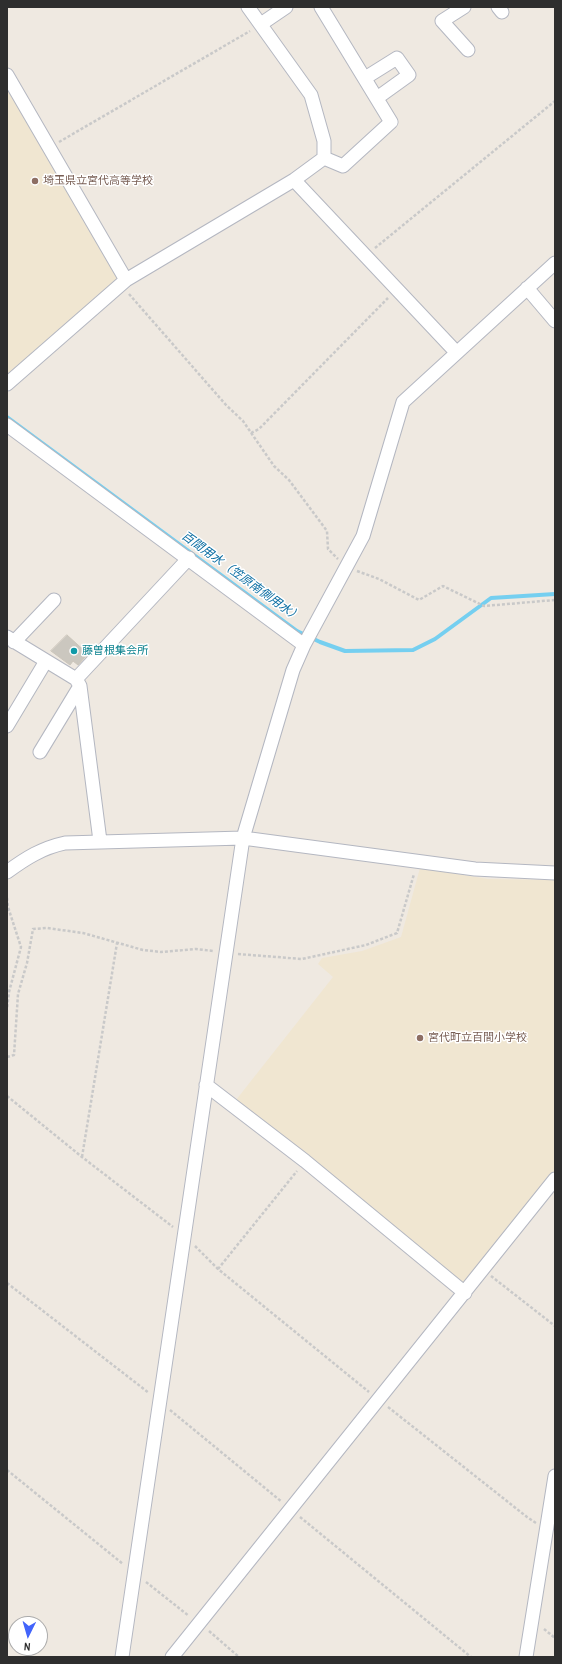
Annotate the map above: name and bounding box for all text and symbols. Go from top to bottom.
place label: 埼玉県立宮代高等学校 [43,174,153,188]
marker: 埼玉県立宮代高等学校 [30,176,40,186]
water label: 百間用水（笠原南側用水） [179,529,303,625]
place label: 藤曽根集会所 [82,644,148,658]
marker: 藤曽根集会所 [69,646,79,656]
place label: 宮代町立百間小学校 [428,1031,527,1045]
marker: 宮代町立百間小学校 [415,1033,425,1043]
north arrow [8,1616,48,1656]
text: N [23,1640,31,1654]

